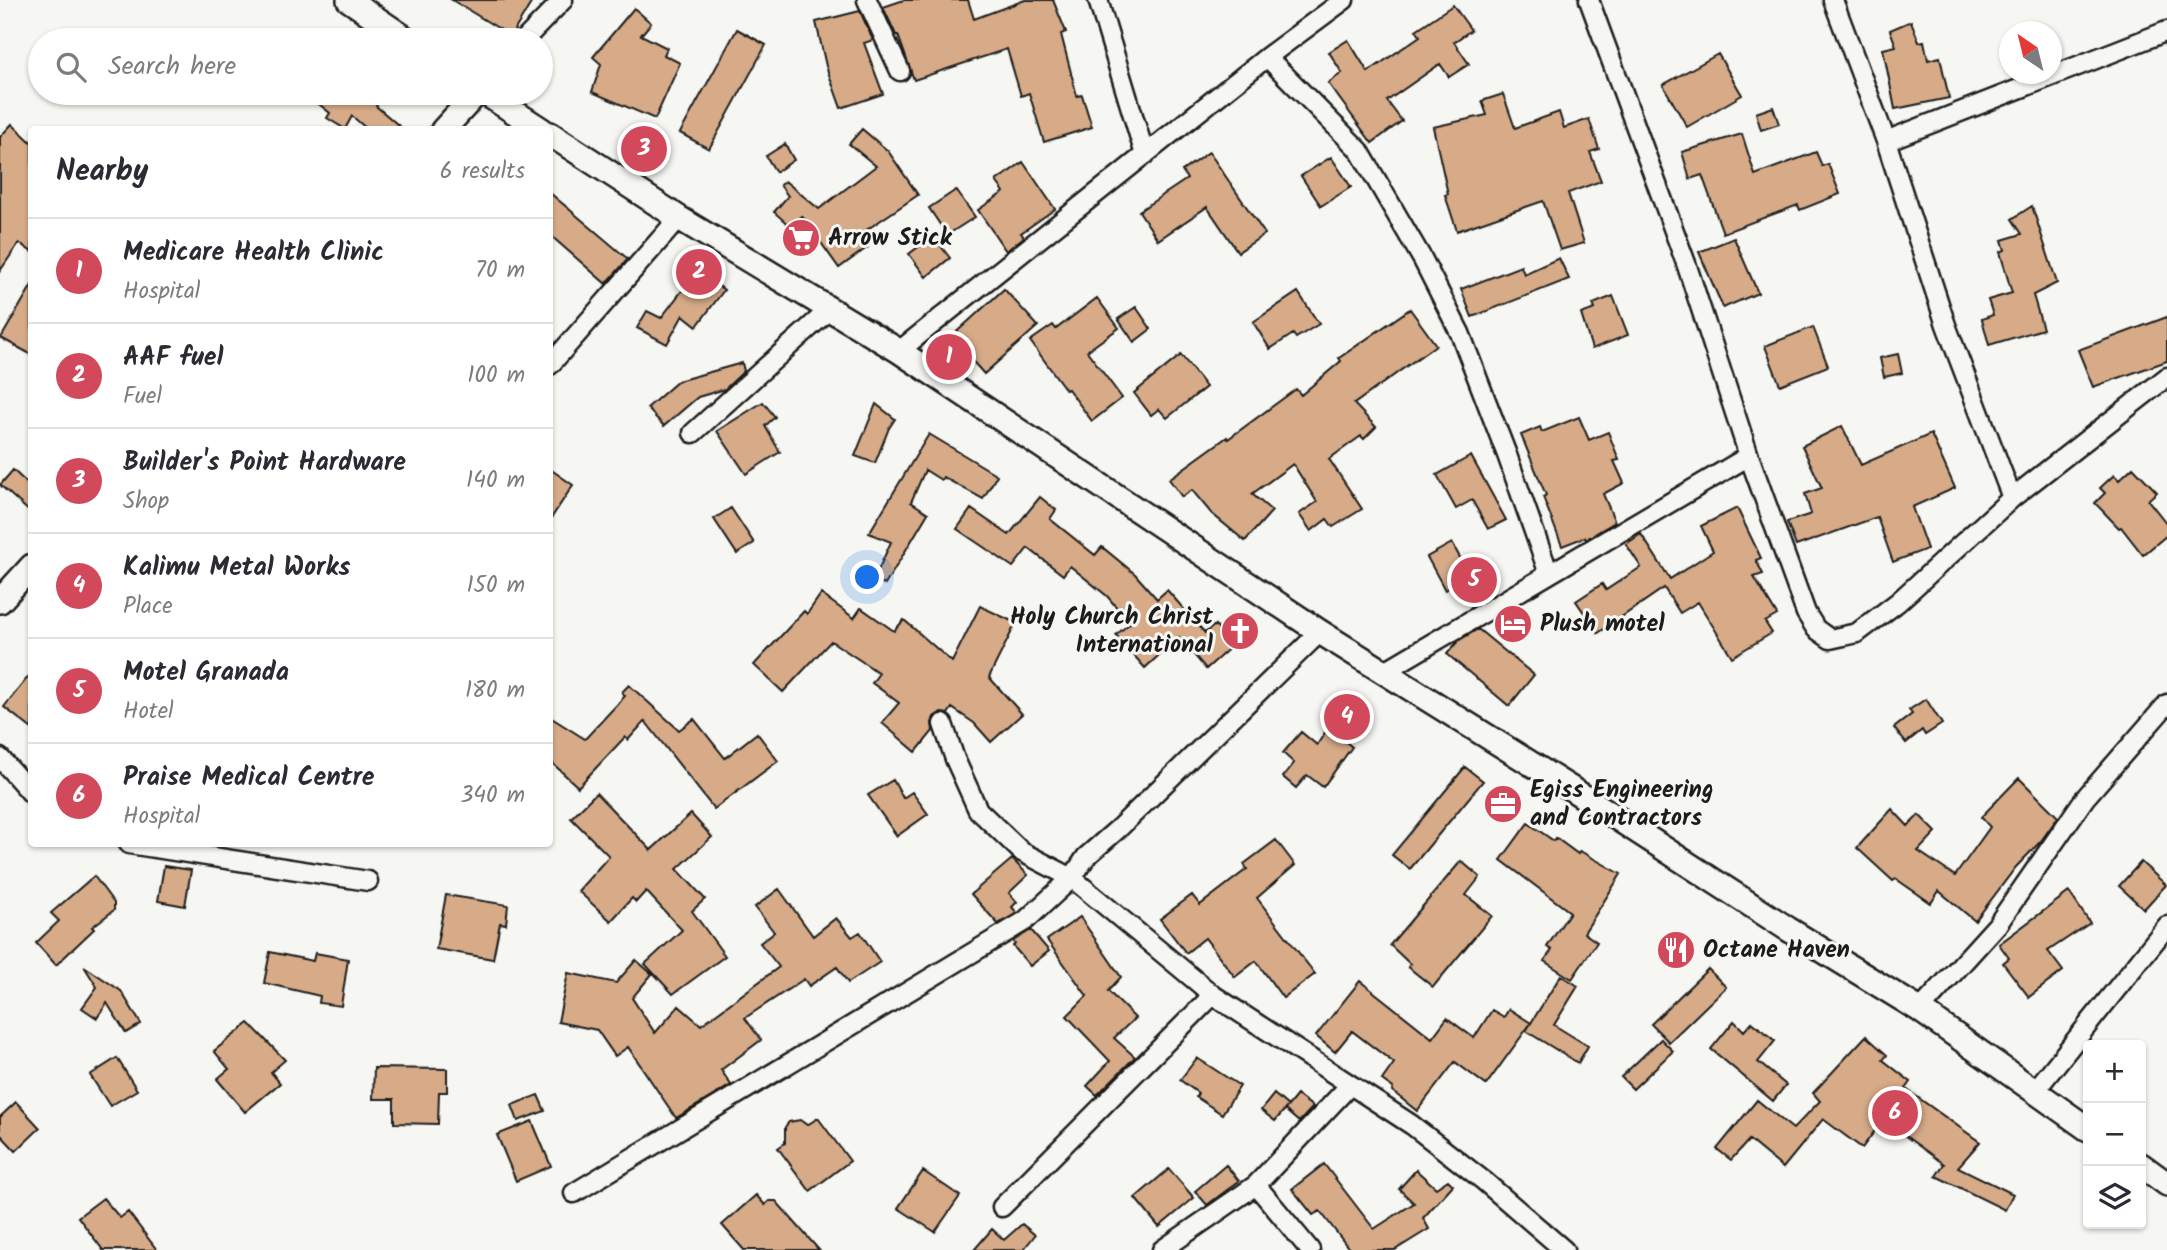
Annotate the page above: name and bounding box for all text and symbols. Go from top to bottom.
north arrow [1999,21,2062,84]
search box [28,28,553,105]
text: Search here [108,46,236,88]
icon: search [52,48,90,86]
pin: 3 [621,123,667,175]
text: Nearby [56,148,148,196]
text: 6 results [440,154,525,190]
supermarket icon: Arrow Stick [780,217,822,259]
place label: Arrow Stick [828,219,953,258]
text: Medicare Health Clinic [123,232,384,274]
pin: 2 [676,246,722,298]
text: 1 [76,253,82,289]
text: 70 m [475,253,525,289]
text: Hospital [123,274,200,310]
pin: 1 [926,331,972,383]
text: AAF fuel [123,337,223,379]
text: 2 [72,358,86,394]
text: 100 m [467,358,525,394]
text: Fuel [123,379,162,415]
text: Builder's Point Hardware [123,442,406,484]
text: 3 [73,463,85,499]
text: 140 m [466,463,525,499]
text: Shop [123,484,169,520]
text: Kalimu Metal Works [123,547,350,589]
pin: 5 [1451,554,1497,606]
your location [850,560,884,594]
text: 4 [73,568,85,604]
text: 150 m [466,568,525,604]
text: Place [123,589,173,625]
place label: Holy Church Christ International [1010,598,1214,665]
hotel icon: Plush motel [1492,603,1534,645]
place label: Plush motel [1540,605,1665,644]
church icon: Holy Church Christ International [1219,610,1261,652]
text: Motel Granada [123,652,289,694]
text: 5 [73,673,85,709]
text: 180 m [465,673,525,709]
pin: 4 [1324,691,1370,743]
text: Hotel [123,694,174,730]
text: Praise Medical Centre [123,757,375,799]
place label: Egiss Engineering and Contractors [1530,771,1713,838]
text: 6 [73,778,85,814]
text: 340 m [460,778,525,814]
office icon: Egiss Engineering and Contractors [1482,783,1524,825]
text: Hospital [123,799,200,835]
restaurant icon: Octane Haven [1655,929,1697,971]
place label: Octane Haven [1703,931,1850,970]
map controls [2083,1040,2146,1229]
button: + [2083,1040,2146,1103]
pin: 6 [1872,1087,1918,1139]
button: − [2083,1103,2146,1166]
button: layers [2083,1166,2146,1229]

